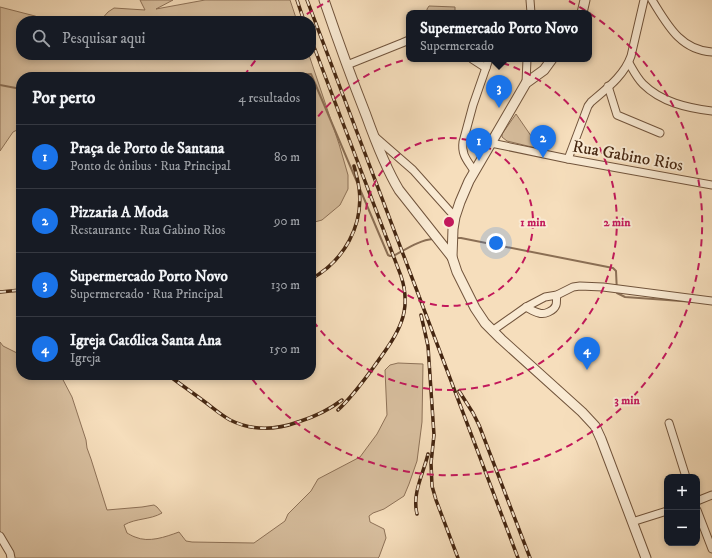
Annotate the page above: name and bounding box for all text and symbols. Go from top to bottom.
popup [406,10,592,62]
search box [16,16,316,60]
text: Supermercado Porto Novo [420,19,578,38]
icon: search [30,27,52,49]
text: Pesquisar aqui [62,29,145,48]
text: Supermercado [420,38,494,54]
pin: 3 [486,75,512,108]
text: Por perto [32,87,95,109]
text: 4 resultados [238,90,300,106]
pin: 2 [530,125,556,158]
pin: 1 [466,128,492,161]
street label: Rua Gabino Rios [571,135,685,177]
text: Praça de Porto de Santana [70,139,224,158]
text: 1 [43,149,47,165]
text: 80 m [274,149,300,165]
text: Ponto de ônibus · Rua Principal [70,158,231,174]
text: Pizzaria A Moda [70,203,168,222]
text: 2 [42,213,48,229]
text: 90 m [274,213,300,229]
centre of rings [442,215,456,229]
text: 1 min [520,215,546,230]
text: 2 min [604,215,631,230]
text: Restaurante · Rua Gabino Rios [70,222,225,238]
your location [486,233,506,253]
text: Supermercado Porto Novo [70,267,228,286]
text: 3 [43,277,47,293]
text: 130 m [271,277,300,293]
text: Supermercado · Rua Principal [70,286,223,302]
text: Igreja Católica Santa Ana [70,331,221,350]
pin: 4 [574,337,600,370]
text: 4 [41,341,49,357]
text: 150 m [269,341,300,357]
text: Igreja [70,350,101,366]
text: 3 min [614,393,640,408]
map controls [664,474,700,546]
button: + [664,474,700,510]
button: − [664,510,700,546]

